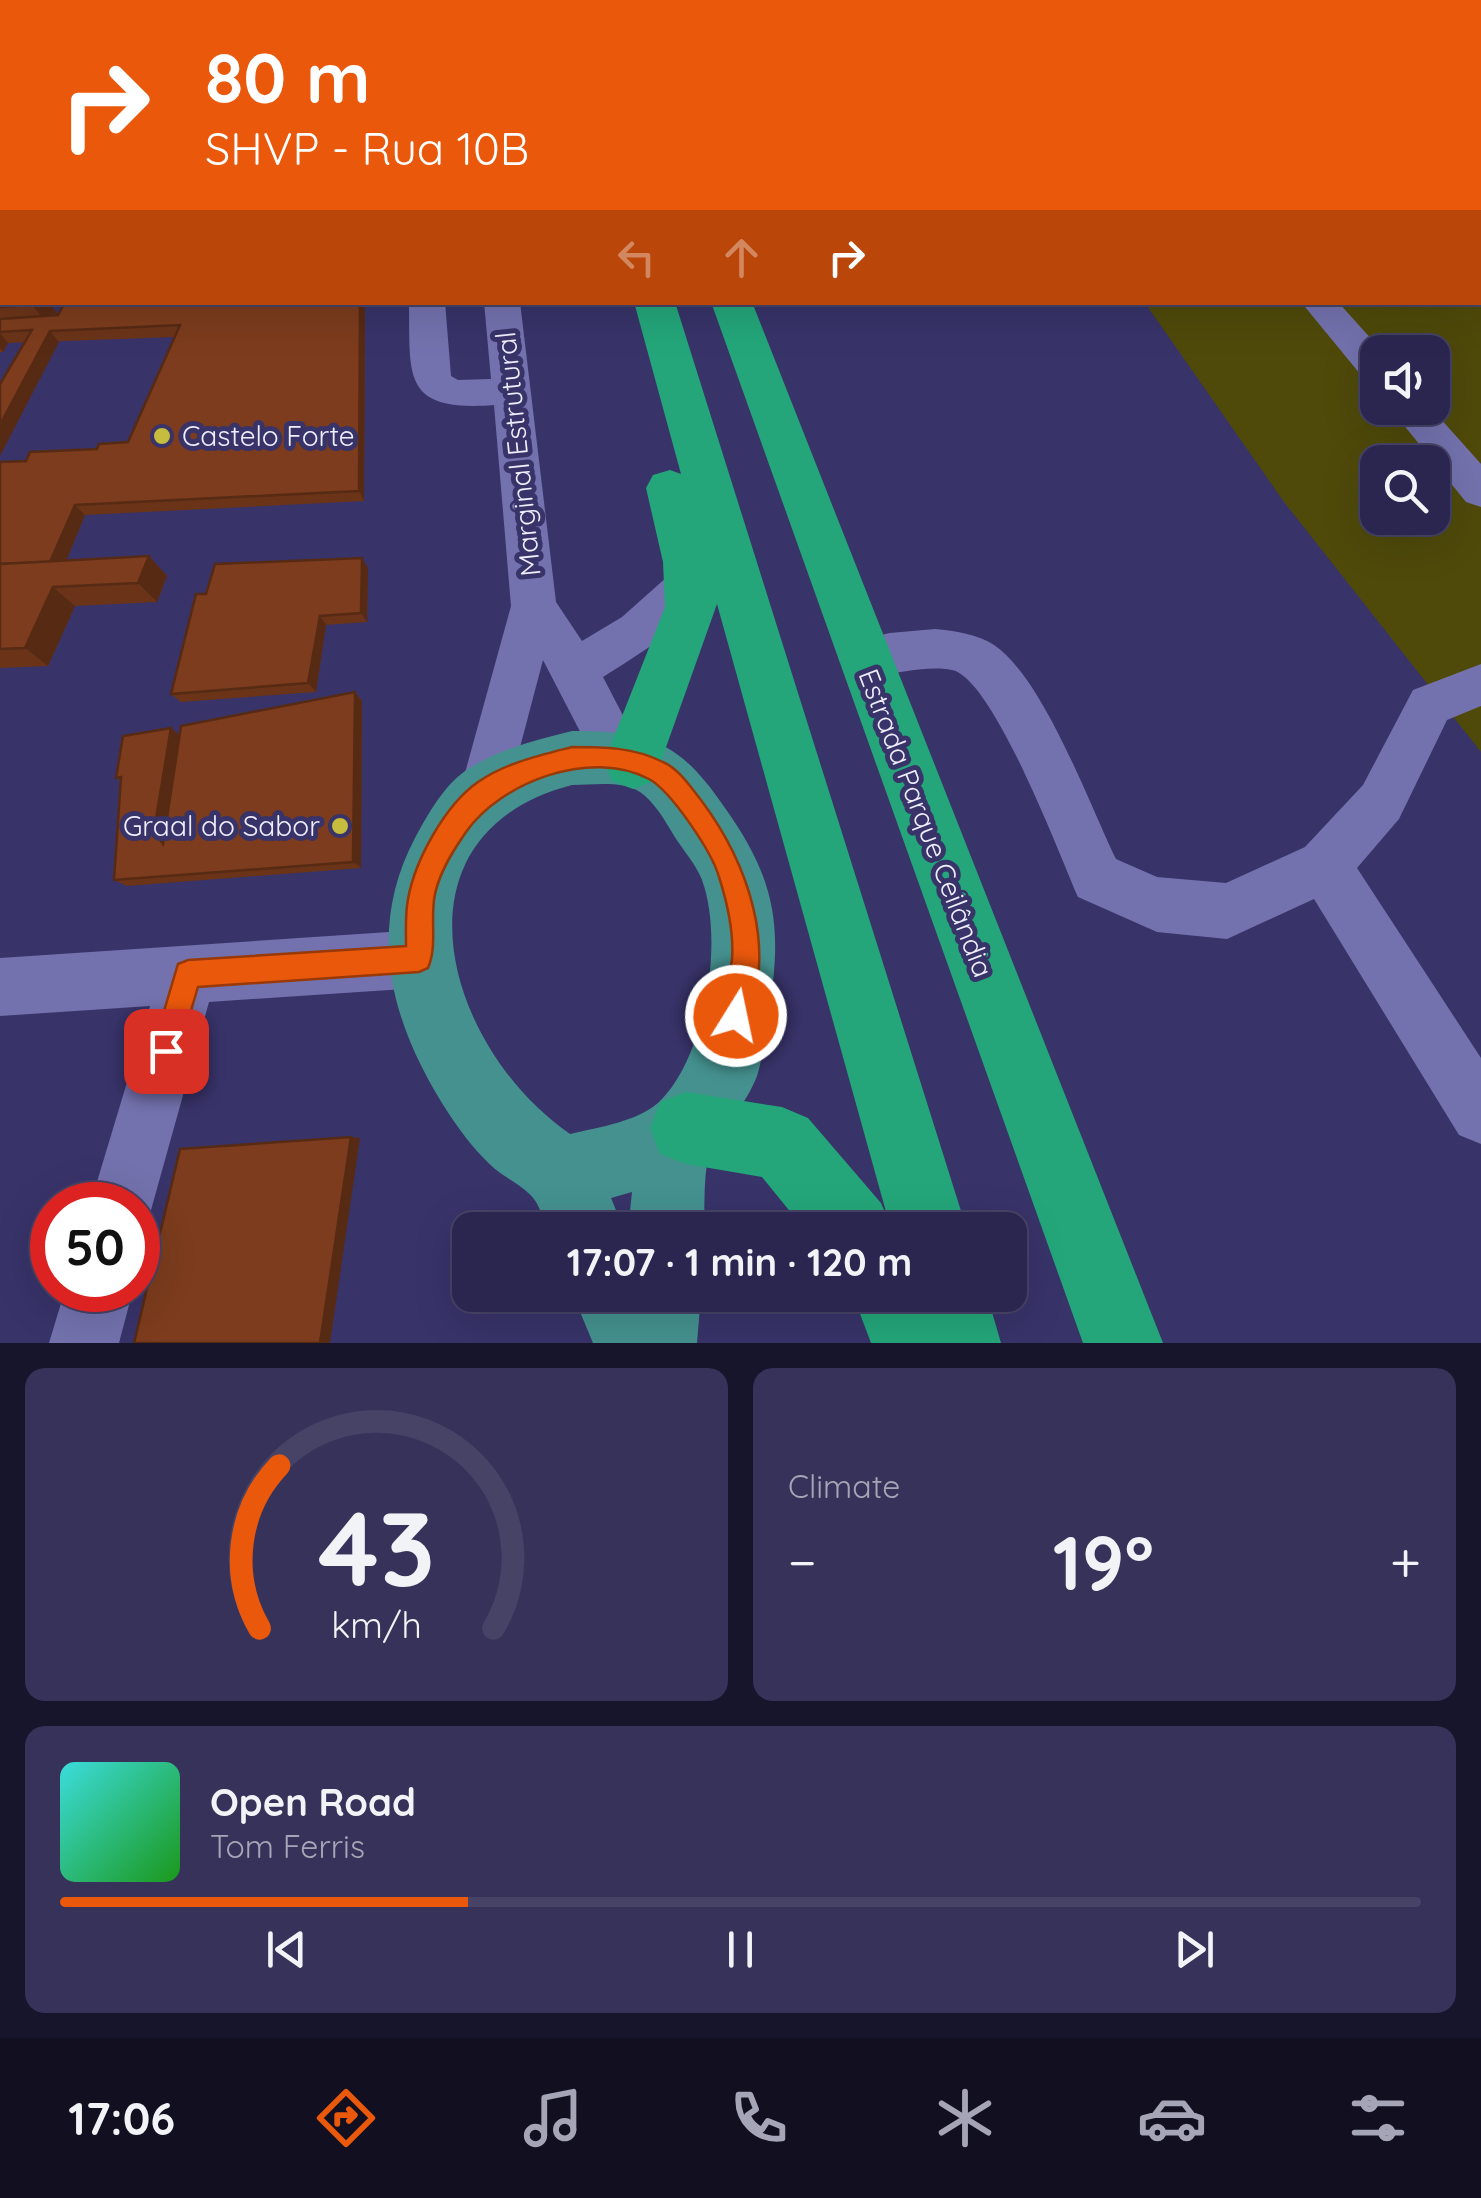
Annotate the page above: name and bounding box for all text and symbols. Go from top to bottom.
text: 80 m [205,33,370,121]
icon: right [40,40,170,170]
text: SHVP - Rua 10B [205,120,529,176]
icon: left [609,230,664,285]
icon: ahead [714,230,769,285]
icon: right [819,230,874,285]
street label: Marginal Estrutural [487,330,548,578]
map controls [1360,335,1450,535]
button: sound [1360,335,1450,425]
place label: Castelo Forte [182,418,355,453]
marker: Castelo Forte [151,425,173,447]
button: search [1360,445,1450,535]
street label: Estrada Parque Ceilândia [852,664,1001,982]
place label: Graal do Sabor [123,808,320,843]
marker: Graal do Sabor [329,815,351,837]
position arrow [684,964,788,1068]
pin [124,1009,209,1094]
icon: arrive [139,1024,194,1079]
speed limit sign: 50 [30,1182,160,1312]
text: 17:07 · 1 min · 120 m [567,1238,912,1286]
text: Climate [788,1466,900,1506]
text: 43 [318,1482,435,1612]
text: 19° [1053,1515,1154,1609]
text: − [788,1527,817,1596]
text: + [1390,1527,1421,1596]
text: km/h [331,1602,422,1647]
text: Open Road [210,1778,416,1826]
text: Tom Ferris [210,1826,365,1866]
icon: previous [259,1922,314,1977]
icon: pause [713,1922,768,1977]
icon: next [1167,1922,1222,1977]
icon: directions [311,2083,381,2153]
icon: music [518,2083,588,2153]
icon: phone [724,2083,794,2153]
icon: climate [930,2083,1000,2153]
icon: car [1137,2083,1207,2153]
icon: filters [1343,2083,1413,2153]
text: 17:06 [68,2090,175,2146]

